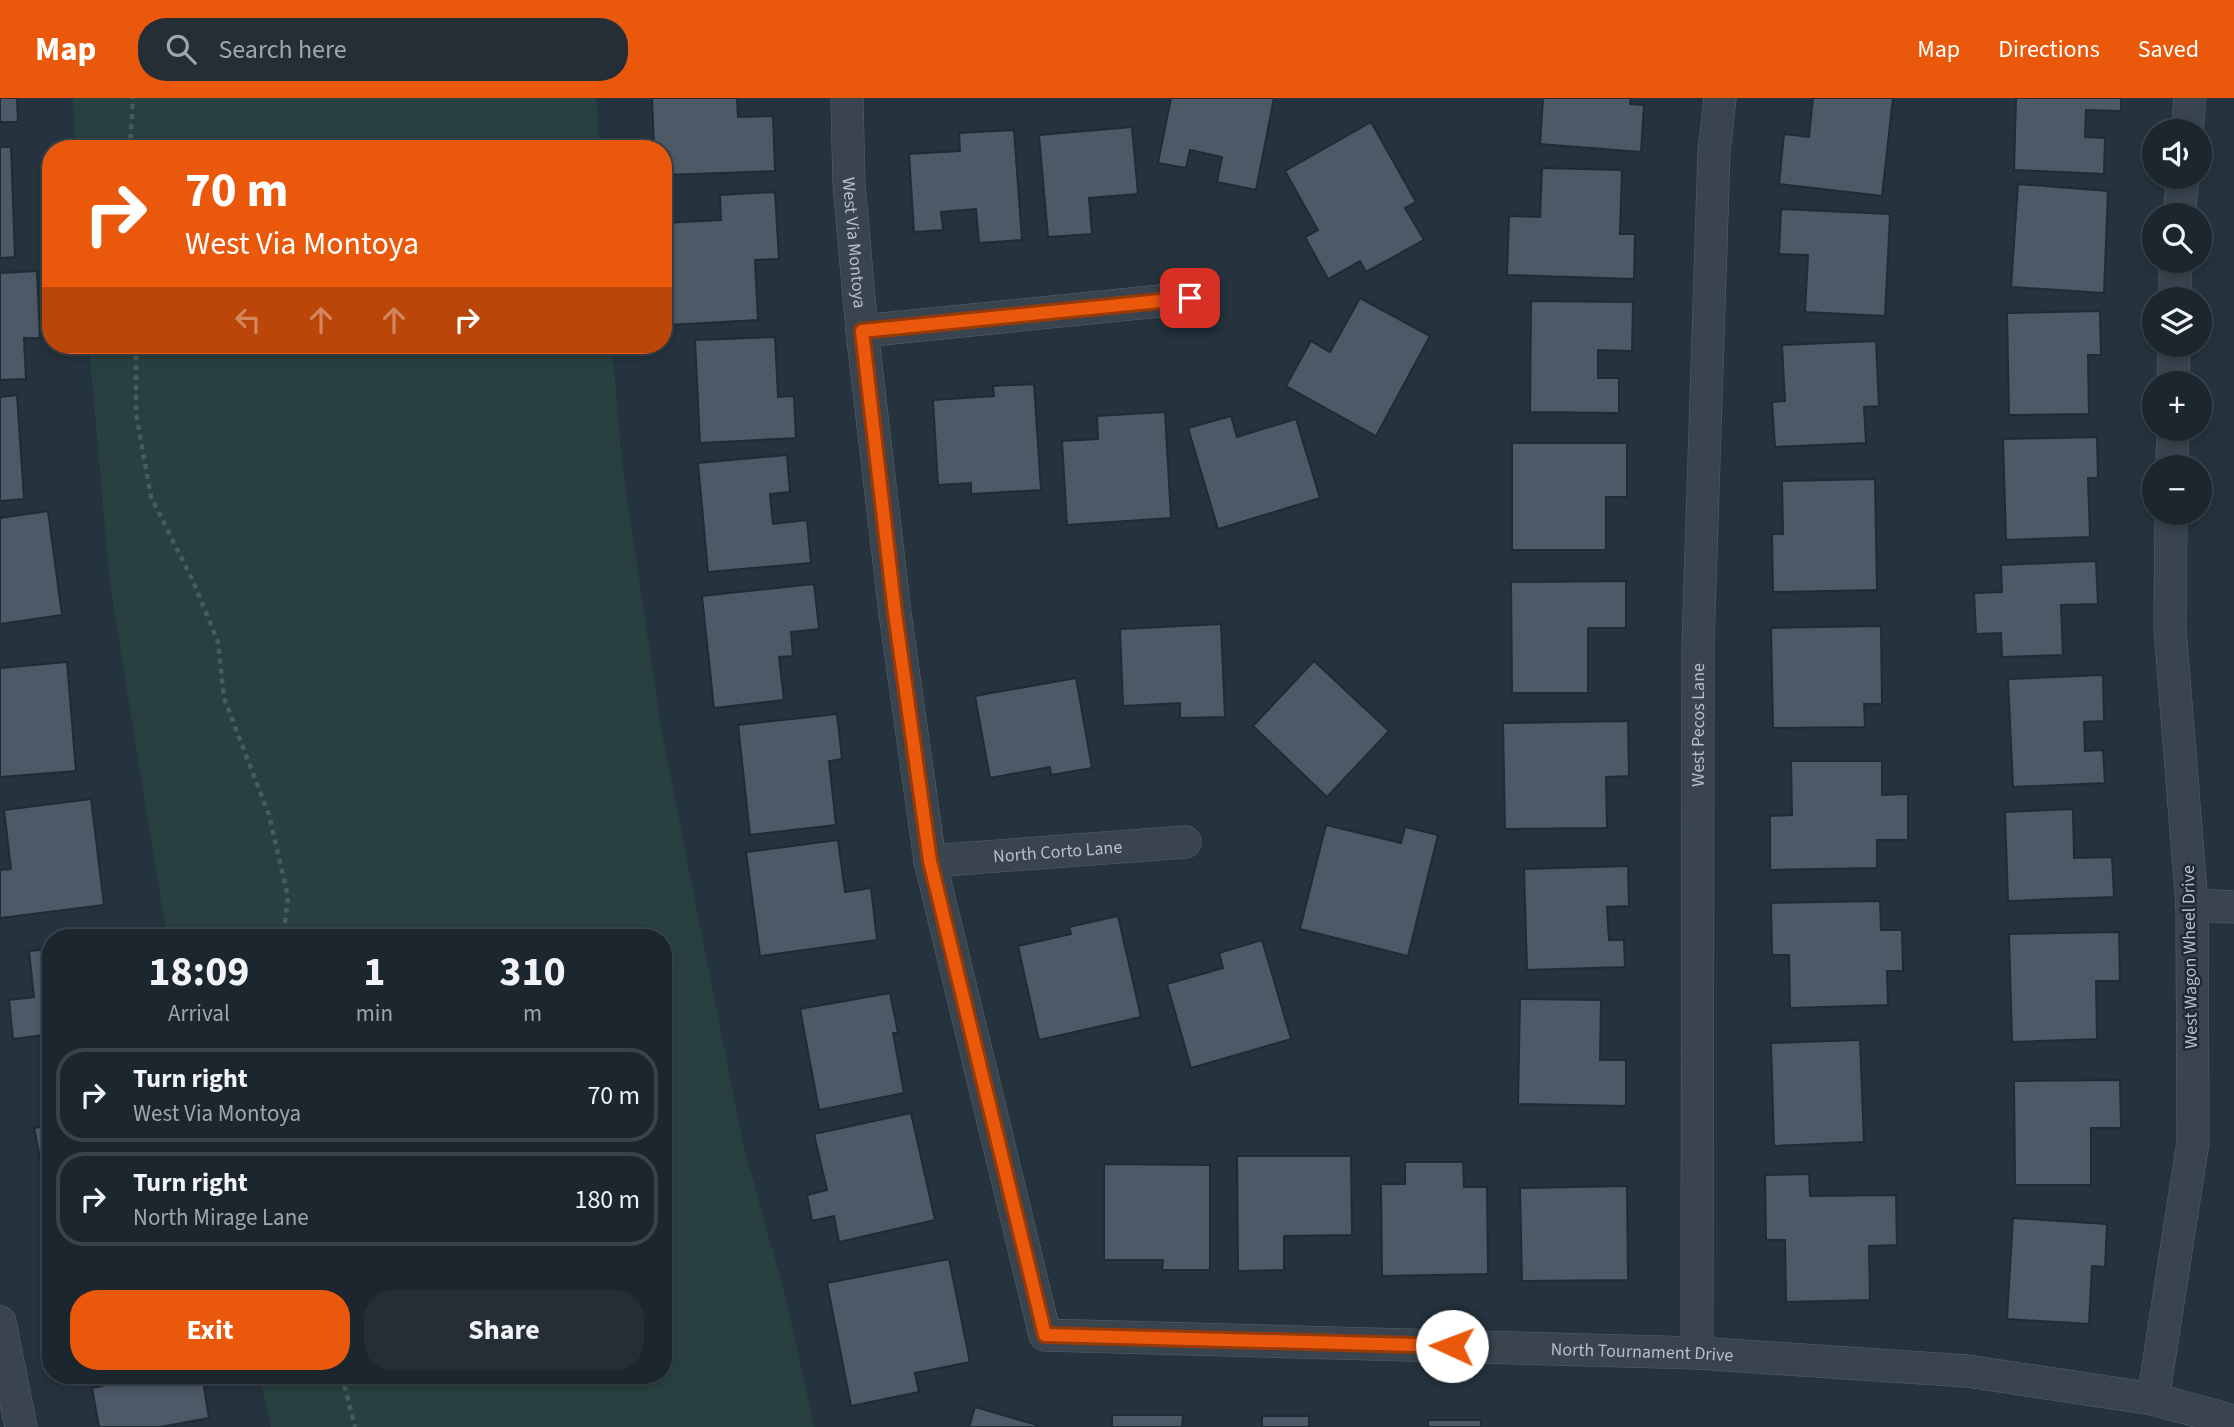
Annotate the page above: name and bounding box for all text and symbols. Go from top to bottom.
search box [138,18,628,81]
text: Map [35,26,96,73]
icon: search [162,30,200,68]
text: Search here [218,31,347,68]
text: Map [1917,32,1960,67]
text: Directions [1998,32,2100,67]
text: Saved [2138,32,2199,67]
map controls [2142,119,2212,525]
button: sound [2142,119,2212,189]
text: 70 m [185,156,289,226]
icon: right [70,168,161,259]
street label: West Via Montoya [836,176,872,309]
button: search [2142,203,2212,273]
text: West Via Montoya [185,221,419,267]
pin [1160,268,1220,328]
icon: arrive [1171,279,1209,317]
button: layers [2142,287,2212,357]
icon: left [229,301,267,339]
icon: ahead [302,301,340,339]
icon: ahead [375,301,413,339]
icon: right [448,301,486,339]
button: + [2142,371,2212,441]
button: − [2142,455,2212,525]
street label: West Pecos Lane [1685,663,1710,787]
street label: North Corto Lane [992,834,1123,869]
street label: West Wagon Wheel Drive [2176,865,2204,1049]
text: 18:09 [148,942,250,1002]
text: 1 [363,942,385,1002]
text: 310 [499,942,566,1002]
text: Arrival [168,997,230,1030]
text: min [356,997,393,1030]
text: m [523,997,542,1030]
text: Turn right [133,1060,248,1097]
icon: right [74,1076,112,1114]
text: 70 m [587,1077,640,1114]
text: West Via Montoya [133,1097,301,1130]
text: Turn right [133,1164,248,1201]
icon: right [74,1180,112,1218]
text: 180 m [574,1181,640,1218]
text: North Mirage Lane [133,1201,309,1234]
button: Exit [70,1290,350,1370]
button: Share [364,1290,644,1370]
position arrow [1415,1309,1489,1383]
street label: North Tournament Drive [1550,1336,1734,1368]

